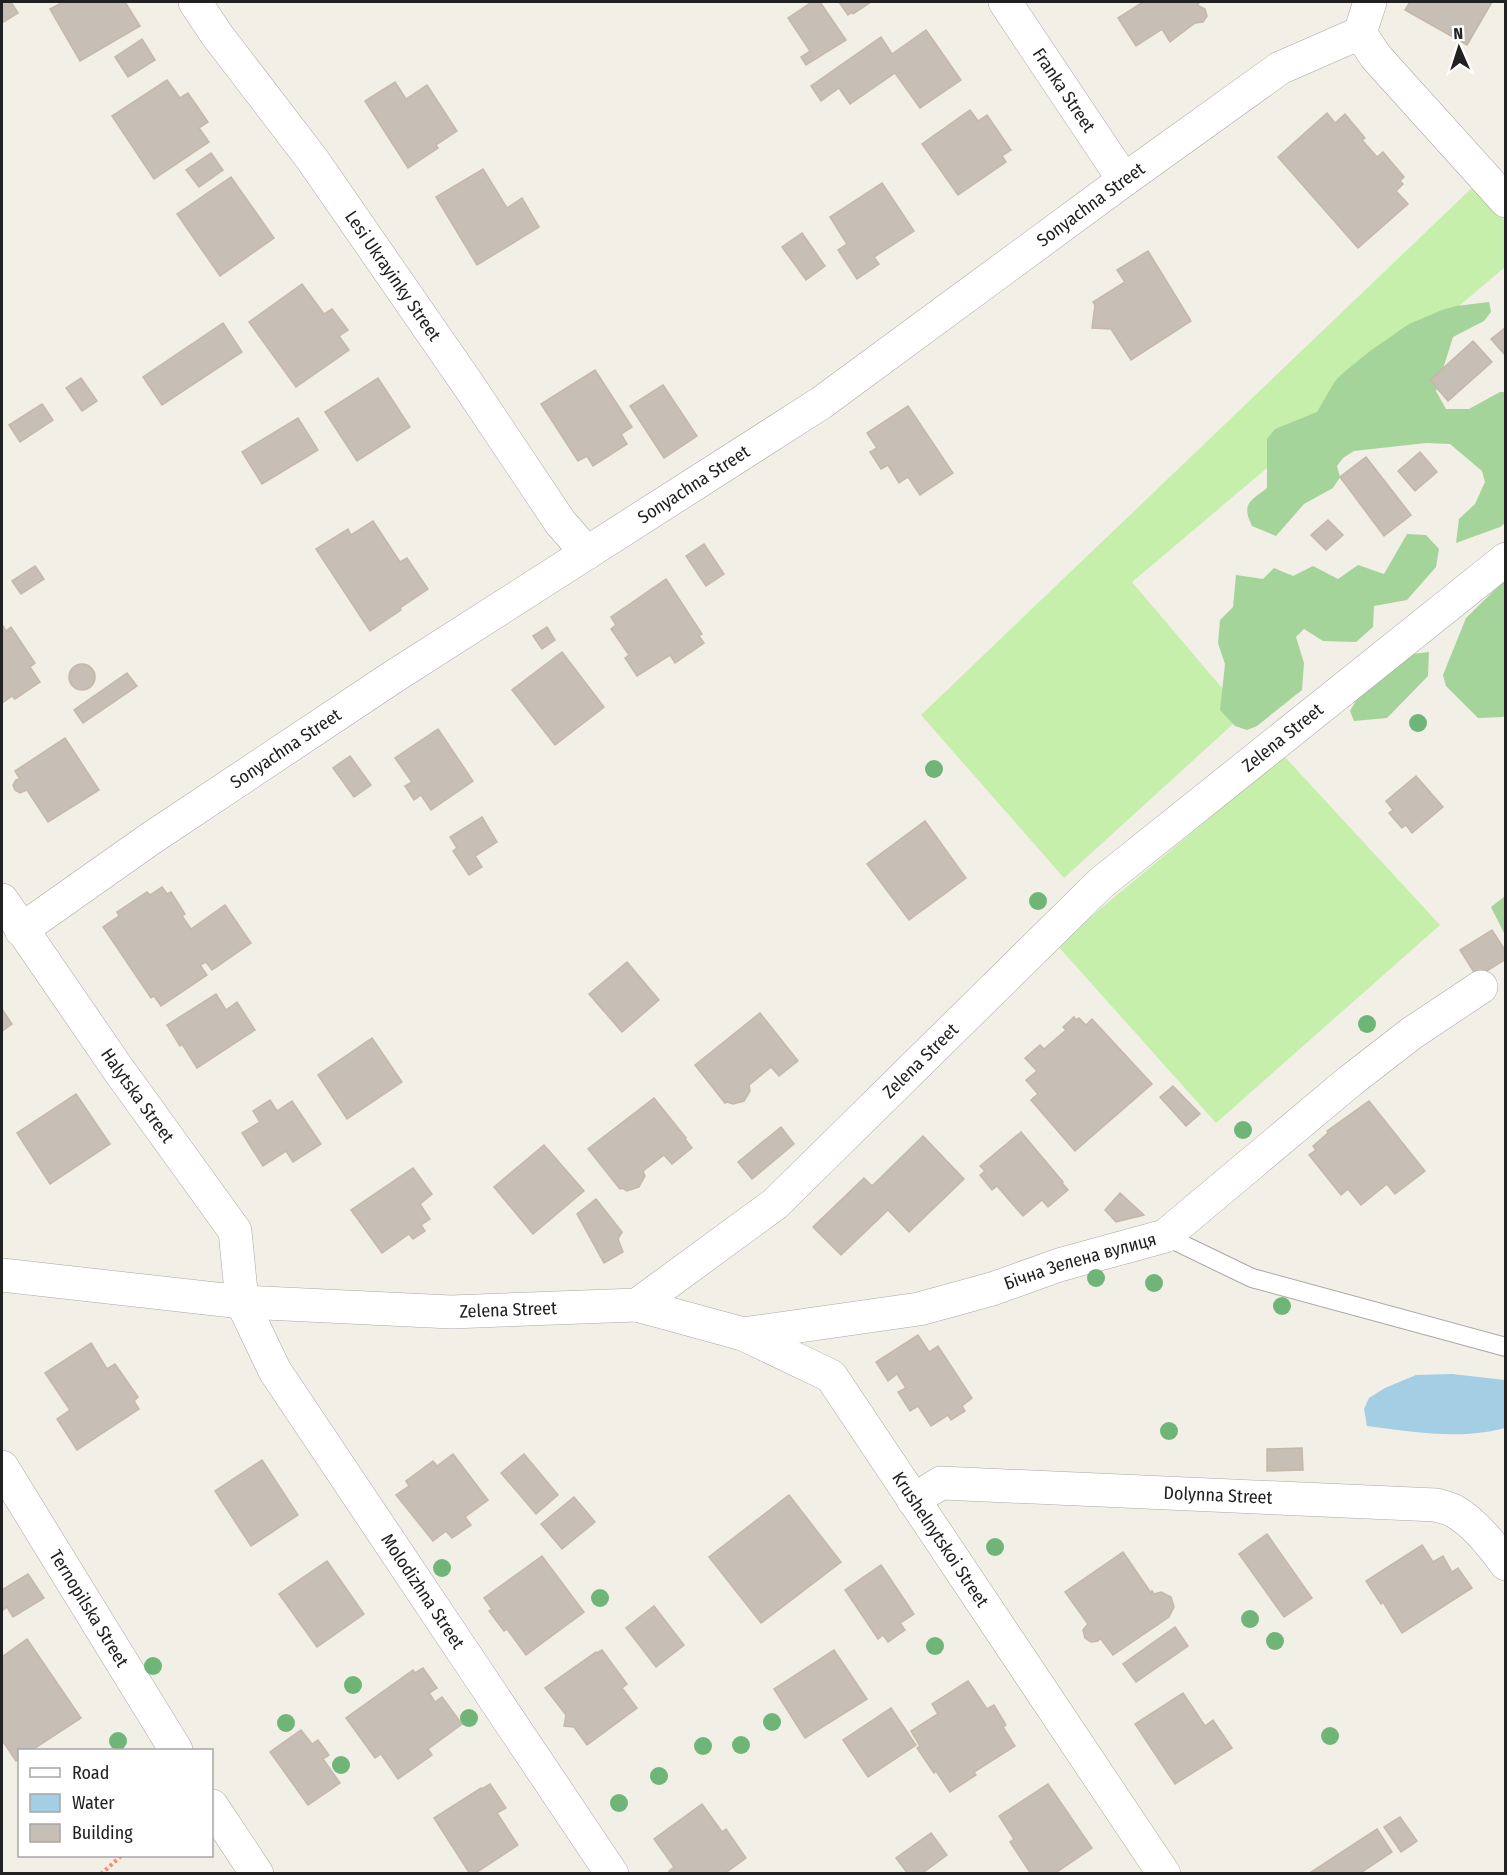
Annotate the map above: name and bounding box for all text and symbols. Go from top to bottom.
north arrow [1429,18,1489,78]
text: N [1453,24,1464,43]
street label: Franka Street [1028,44,1100,137]
street label: Sonyachna Street [1032,158,1149,251]
street label: Lesi Ukrayinky Street [340,207,446,345]
street label: Sonyachna Street [634,441,754,528]
street label: Zelena Street [1238,699,1328,777]
street label: Sonyachna Street [226,704,345,793]
street label: Zelena Street [878,1019,963,1103]
street label: Halytska Street [96,1044,179,1147]
street label: Бічна Зелена вулиця [1001,1228,1159,1295]
street label: Zelena Street [459,1297,557,1323]
street label: Krushelnytskoi Street [887,1468,993,1611]
street label: Dolynna Street [1163,1482,1273,1509]
street label: Molodizhna Street [376,1530,469,1653]
street label: Ternopilska Street [45,1546,133,1671]
legend [18,1749,213,1857]
text: Road [72,1762,109,1784]
text: Water [72,1792,115,1814]
text: Building [72,1822,133,1844]

